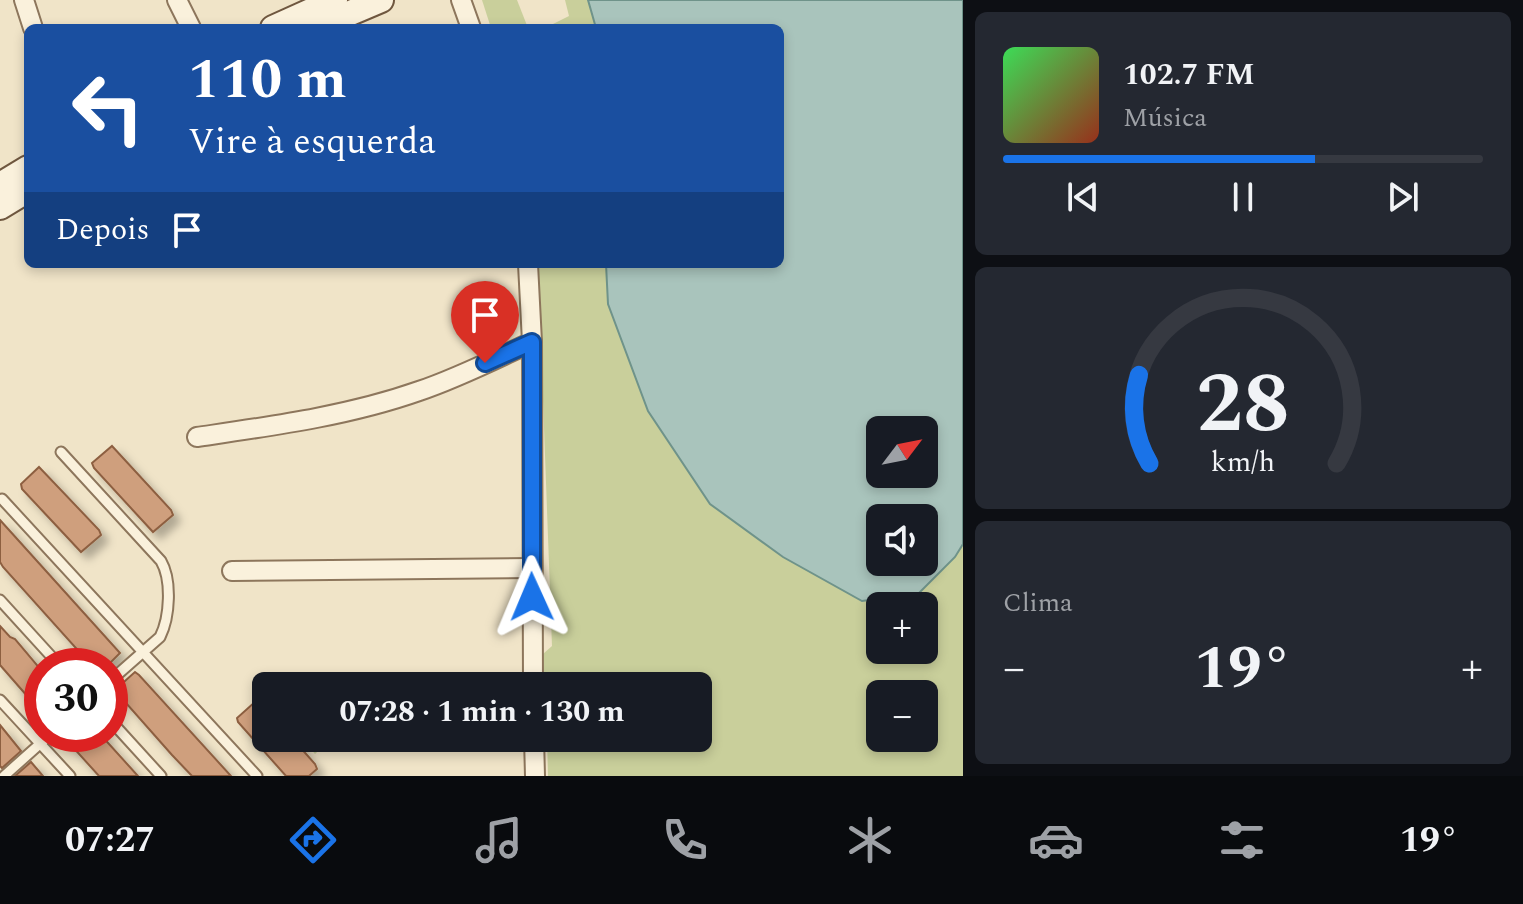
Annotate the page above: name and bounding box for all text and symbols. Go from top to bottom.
text: 110 m [188,38,347,123]
text: 102.7 FM [1123,52,1255,98]
icon: left [56,56,160,160]
text: Música [1123,98,1207,138]
text: Vire à esquerda [188,115,436,170]
icon: previous [1061,175,1105,219]
icon: pause [1221,175,1265,219]
icon: next [1381,175,1425,219]
text: Depois [56,207,149,253]
icon: arrive [165,208,209,252]
pin [451,281,519,363]
icon: arrive [463,293,507,337]
text: 28 [1196,342,1290,469]
north arrow [866,416,938,488]
map controls [866,416,938,752]
text: km/h [1211,441,1275,484]
button: sound [866,504,938,576]
position arrow [490,555,574,639]
text: Clima [1003,583,1073,623]
button: + [866,592,938,664]
text: 19° [1194,623,1292,715]
text: − [1003,635,1025,702]
text: + [1461,635,1483,702]
speed limit sign: 30 [24,648,128,752]
button: − [866,680,938,752]
text: 07:28 · 1 min · 130 m [339,689,625,735]
icon: directions [285,812,341,868]
icon: music [471,812,527,868]
icon: phone [657,812,713,868]
icon: climate [842,812,898,868]
icon: car [1028,812,1084,868]
icon: filters [1214,812,1270,868]
text: 07:27 [65,813,155,868]
text: 19° [1400,813,1458,868]

